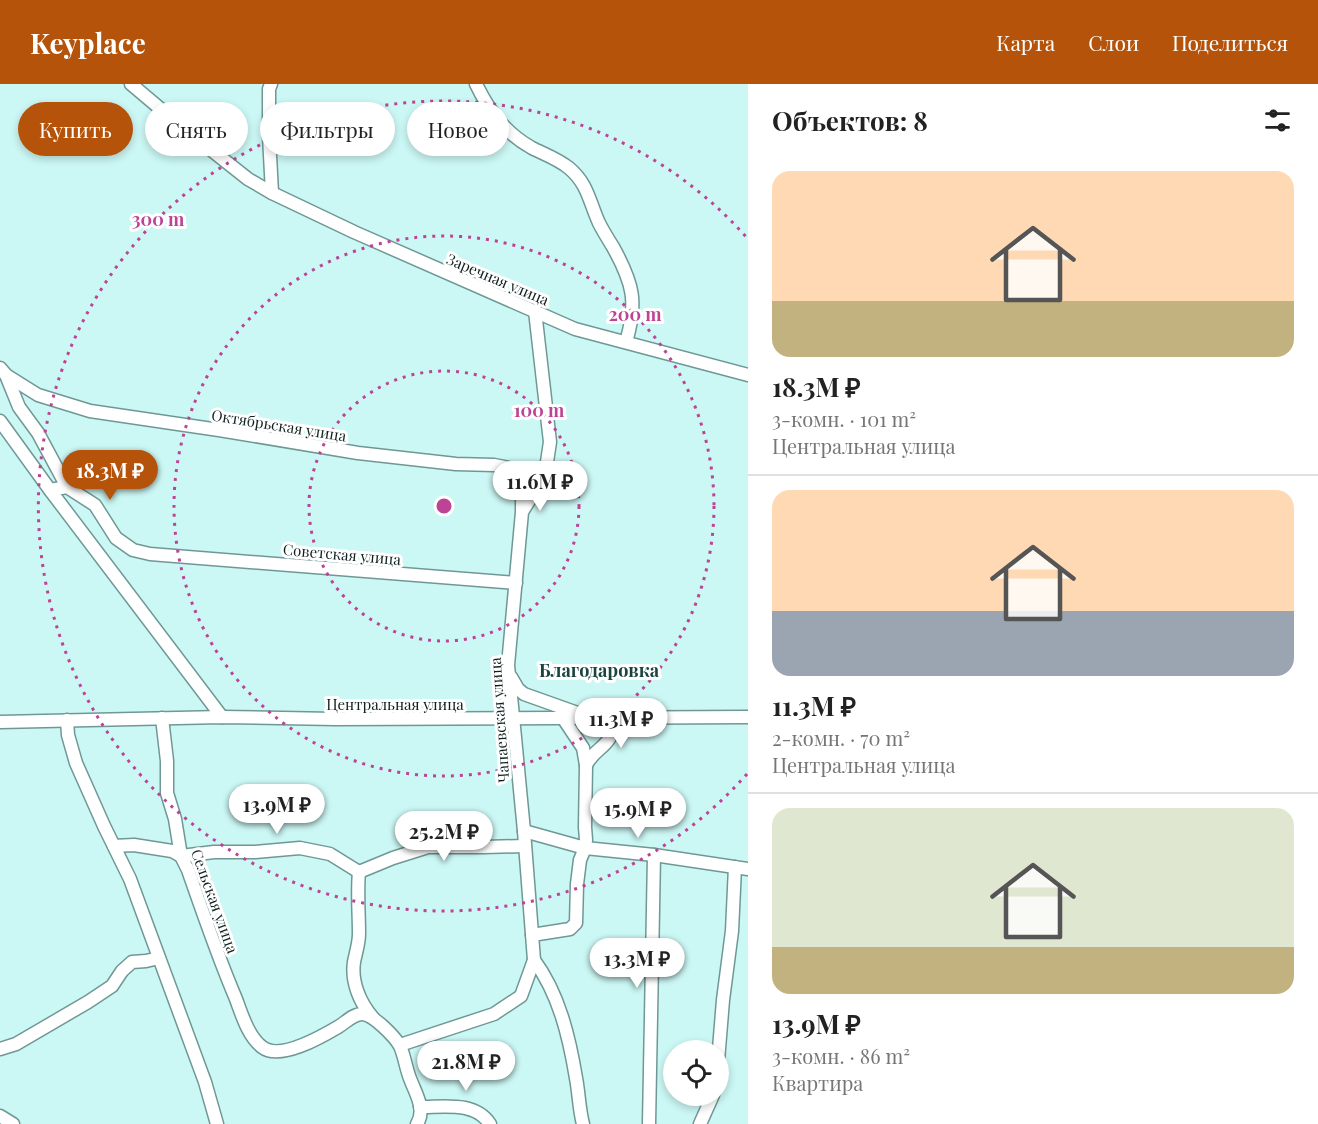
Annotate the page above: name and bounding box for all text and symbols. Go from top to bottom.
text: Keyplace [30,24,146,61]
text: Карта [996,28,1055,56]
text: Слои [1088,28,1139,56]
text: Поделиться [1172,28,1288,56]
chip: Купить [18,102,133,156]
chip: Снять [145,102,248,156]
chip: Фильтры [260,102,395,156]
chip: Новое [407,102,509,156]
text: Объектов: 8 [772,103,928,138]
icon: filters [1261,104,1294,137]
text: 300 m [132,207,185,231]
icon: home [979,210,1087,318]
street label: Заречная улица [444,248,553,310]
text: 200 m [608,302,662,326]
text: 18.3M ₽ [772,369,861,404]
text: 100 m [514,398,565,422]
street label: Октябрьская улица [210,404,348,446]
text: 3-комн. · 101 m² [772,405,916,432]
text: Центральная улица [772,432,956,459]
pin: 18.3M ₽ [55,450,165,501]
text: 18.3M ₽ [76,456,144,483]
pin: 11.6M ₽ [485,461,595,512]
text: 11.6M ₽ [507,467,573,494]
centre of rings [434,496,454,516]
icon: home [979,529,1087,637]
street label: Советская улица [282,539,402,569]
street label: Чапаевская улица [485,656,513,783]
district label: Благодаровка [539,658,660,682]
text: 11.3M ₽ [772,688,856,723]
street label: Центральная улица [326,694,464,714]
pin: 11.3M ₽ [566,698,676,749]
text: 11.3M ₽ [589,704,653,731]
text: 2-комн. · 70 m² [772,724,910,751]
text: Центральная улица [772,751,956,778]
pin: 13.9M ₽ [222,784,332,835]
pin: 15.9M ₽ [583,788,693,839]
text: 13.9M ₽ [243,790,311,817]
text: 15.9M ₽ [604,794,672,821]
pin: 25.2M ₽ [389,811,499,862]
text: 25.2M ₽ [409,817,479,844]
street label: Сельская улица [187,846,243,956]
icon: home [979,847,1087,955]
pin: 13.3M ₽ [582,938,692,989]
text: 13.3M ₽ [604,944,670,971]
text: 13.9M ₽ [772,1006,861,1041]
map controls [663,1040,729,1106]
button: locate [663,1040,729,1106]
pin: 21.8M ₽ [411,1041,521,1092]
text: 3-комн. · 86 m² [772,1042,910,1069]
text: 21.8M ₽ [431,1047,501,1074]
text: Квартира [772,1069,863,1096]

